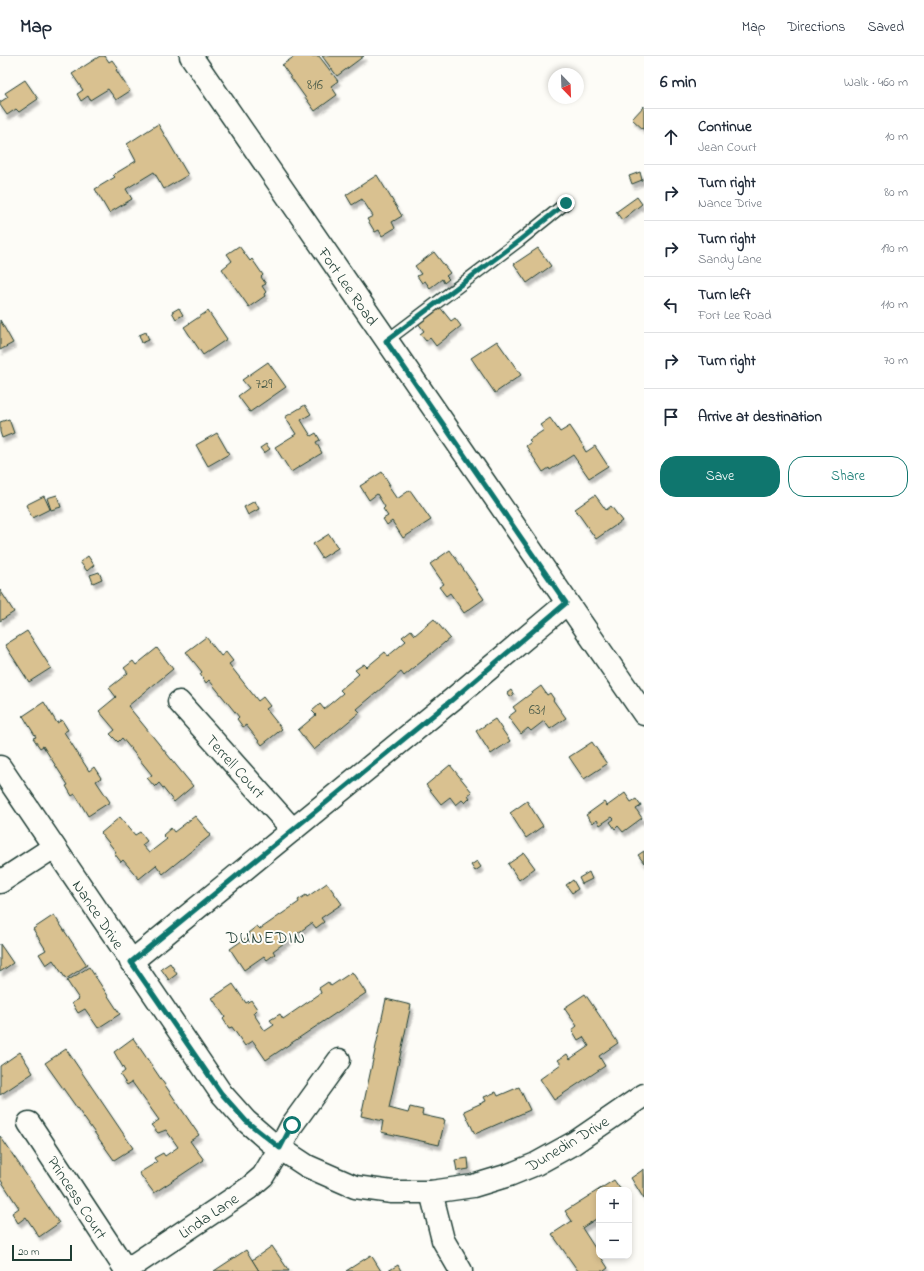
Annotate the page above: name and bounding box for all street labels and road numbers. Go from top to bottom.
street label: Fort Lee Road [311,242,383,331]
street label: Terrell Court [199,730,270,805]
street label: Nance Drive [65,876,130,955]
street label: Dunedin Drive [521,1110,615,1179]
street label: Princess Court [40,1152,113,1245]
street label: Linda Lane [174,1187,245,1246]

